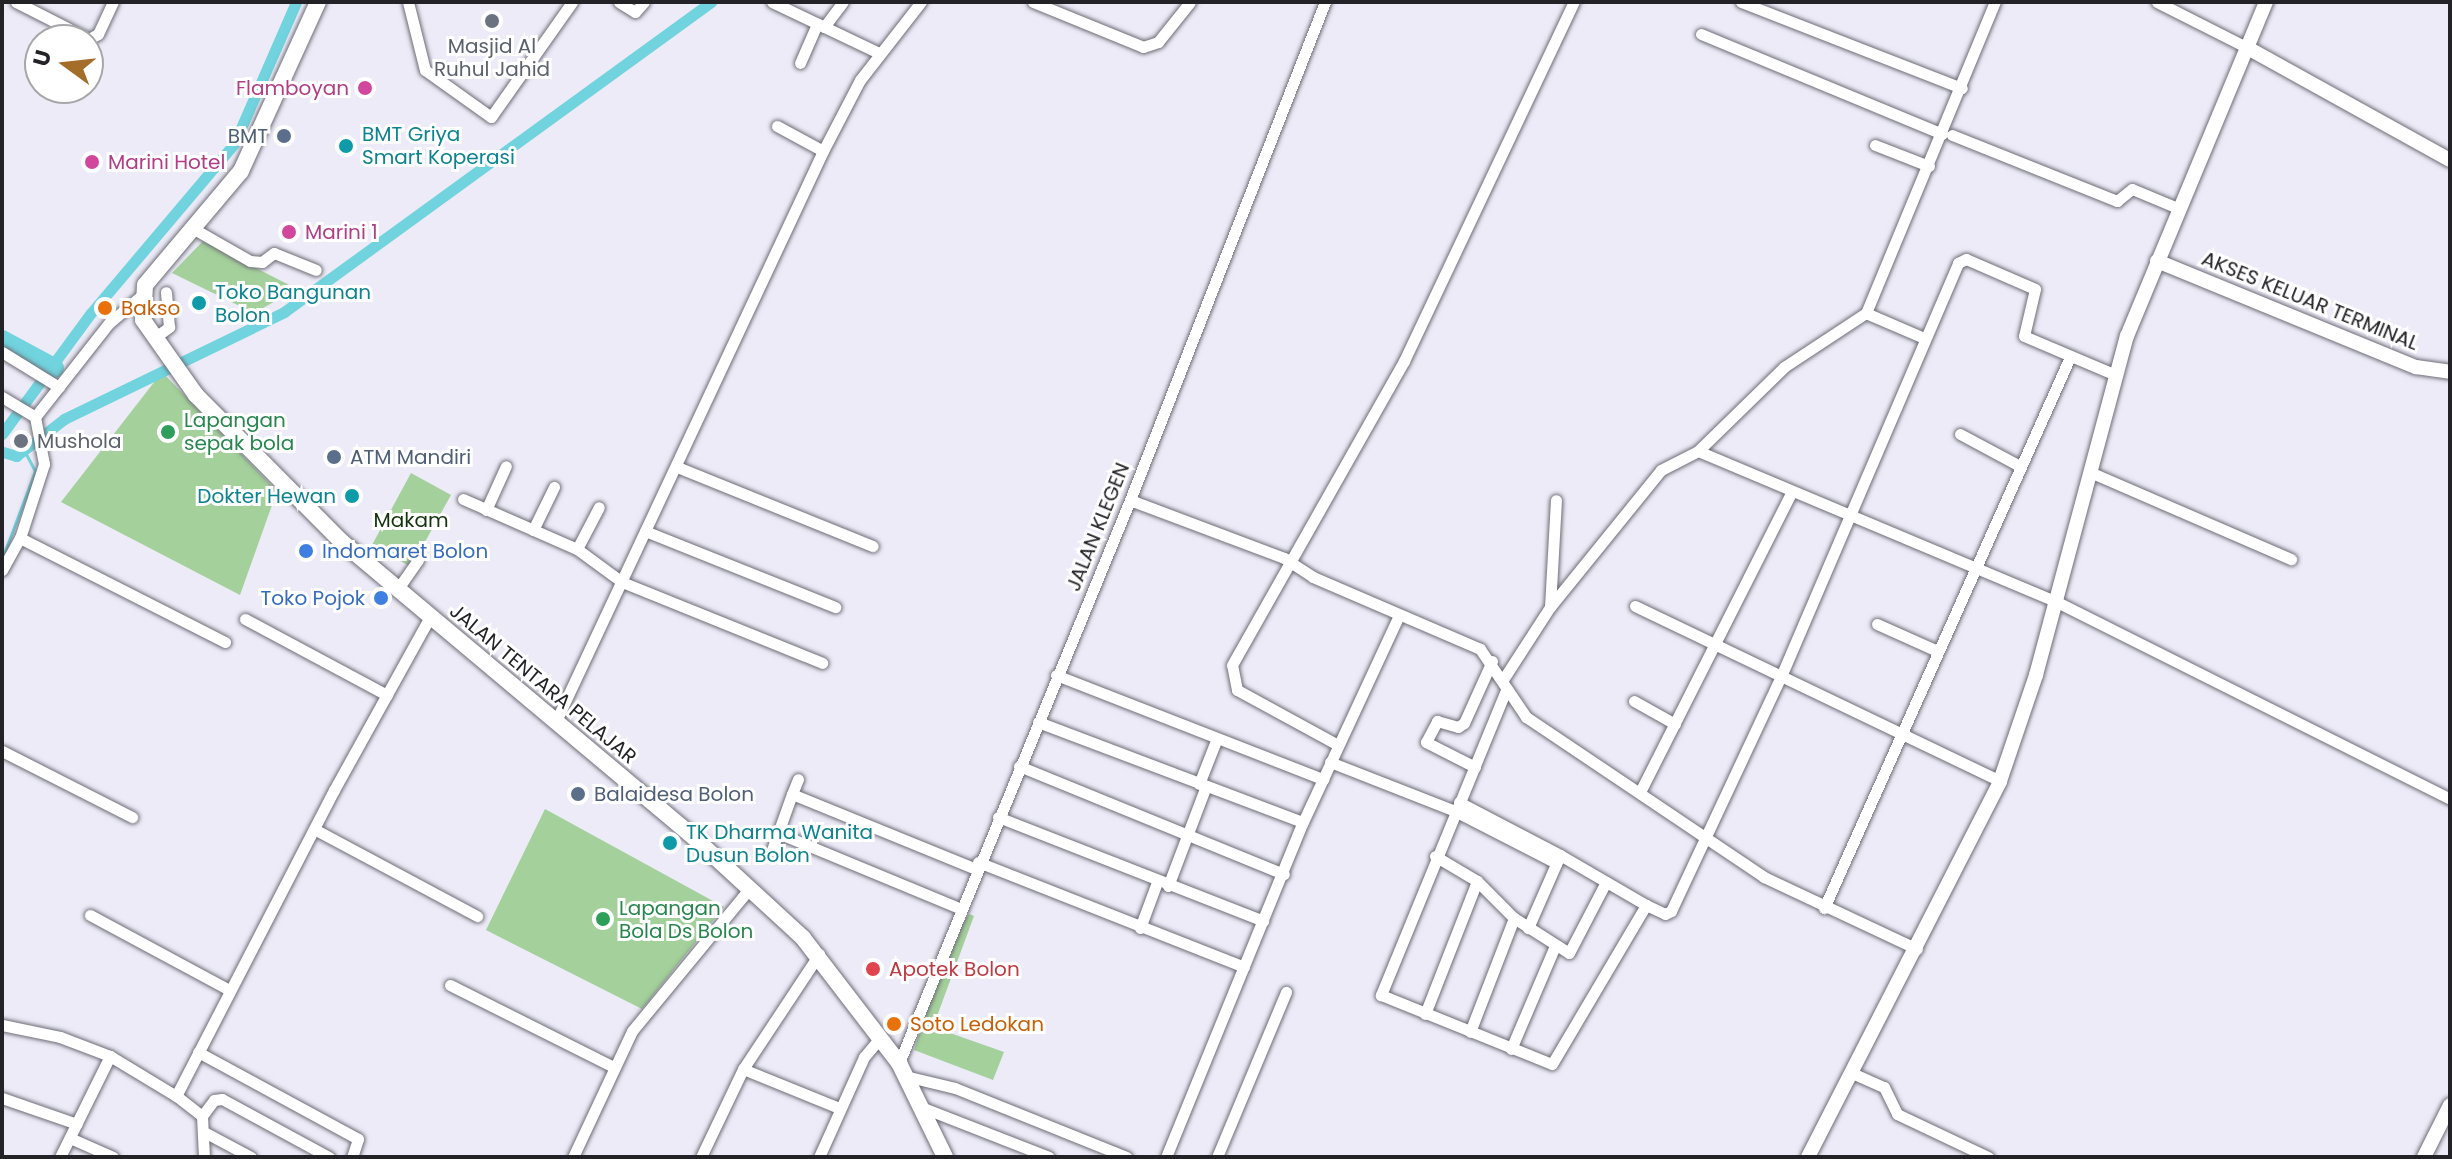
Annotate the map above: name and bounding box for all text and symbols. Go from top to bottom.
marker: Masjid Al Ruhul Jahid [483,12,501,30]
north arrow [24,24,104,104]
place label: Masjid Al Ruhul Jahid [434,34,550,81]
text: U [25,47,59,70]
place label: Flamboyan [236,76,349,100]
marker: Flamboyan [356,79,374,97]
place label: BMT Griya Smart Koperasi [362,122,515,169]
place label: BMT [228,124,268,148]
marker: BMT [275,127,293,145]
marker: BMT Griya Smart Koperasi [337,137,355,155]
place label: Marini Hotel [108,150,225,174]
marker: Marini Hotel [83,153,101,171]
place label: Marini 1 [305,220,378,244]
marker: Marini 1 [280,223,298,241]
street label: AKSES KELUAR TERMINAL [2198,247,2422,355]
place label: Toko Bangunan Bolon [215,280,371,327]
marker: Toko Bangunan Bolon [190,294,208,312]
place label: Bakso [121,296,180,320]
marker: Bakso [96,299,114,317]
place label: Lapangan sepak bola [184,408,294,455]
marker: Lapangan sepak bola [159,423,177,441]
place label: Mushola [37,429,121,453]
marker: Mushola [12,432,30,450]
place label: ATM Mandiri [350,445,471,469]
marker: ATM Mandiri [325,448,343,466]
street label: JALAN KLEGEN [1061,459,1135,595]
place label: Dokter Hewan [197,484,336,508]
marker: Dokter Hewan [343,487,361,505]
park label: Makam [373,508,449,532]
place label: Indomaret Bolon [322,539,488,563]
marker: Indomaret Bolon [297,542,315,560]
place label: Toko Pojok [261,586,365,610]
marker: Toko Pojok [372,589,390,607]
street label: JALAN TENTARA PELAJAR [445,599,641,769]
place label: Balaidesa Bolon [594,782,754,806]
marker: Balaidesa Bolon [569,785,587,803]
place label: TK Dharma Wanita Dusun Bolon [686,820,873,867]
marker: TK Dharma Wanita Dusun Bolon [661,834,679,852]
place label: Lapangan Bola Ds Bolon [619,896,753,943]
marker: Lapangan Bola Ds Bolon [594,910,612,928]
place label: Apotek Bolon [889,957,1020,981]
marker: Apotek Bolon [864,960,882,978]
place label: Soto Ledokan [910,1012,1044,1036]
marker: Soto Ledokan [885,1015,903,1033]

